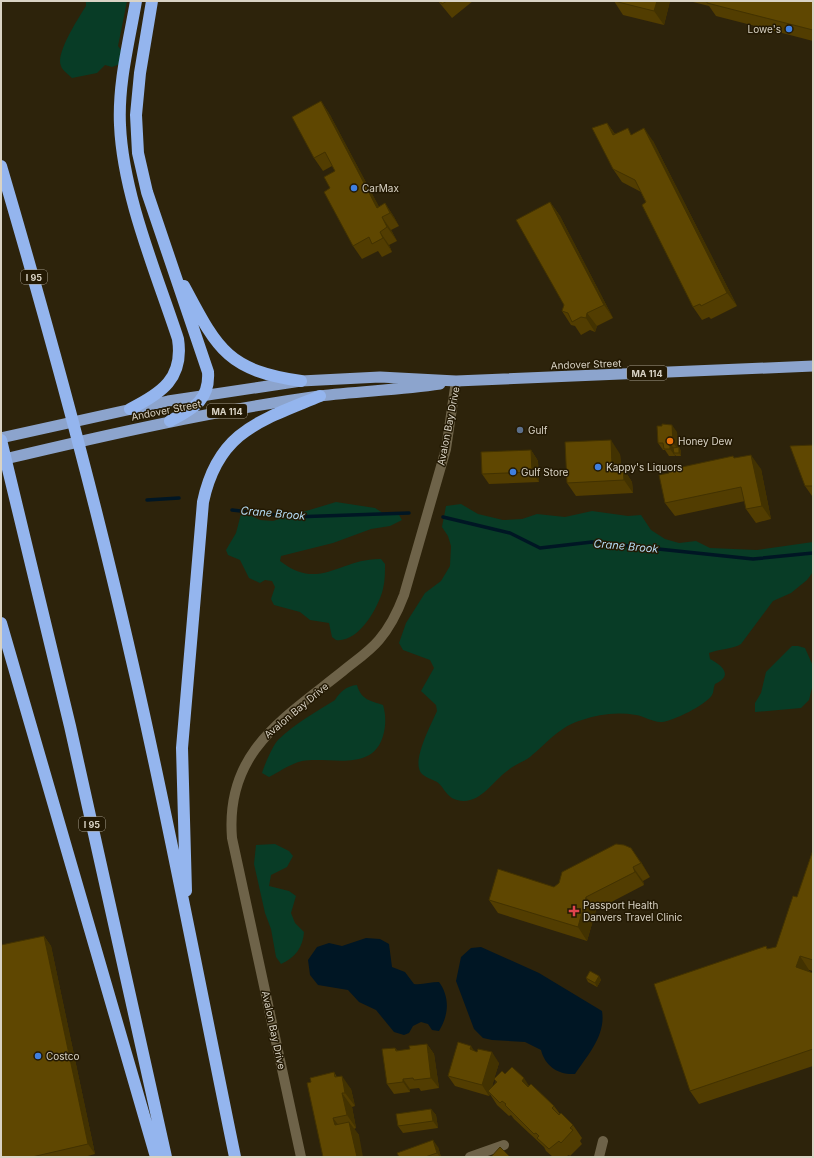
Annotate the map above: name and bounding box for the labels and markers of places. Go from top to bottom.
place label: Lowe's [748,23,781,35]
marker: Lowe's [784,24,794,34]
place label: CarMax [362,182,399,194]
marker: CarMax [349,183,359,193]
place label: Gulf [528,424,548,436]
marker: Gulf [515,425,525,435]
place label: Honey Dew [678,435,732,447]
marker: Honey Dew [665,436,675,446]
place label: Kappy's Liquors [606,461,682,473]
marker: Kappy's Liquors [593,462,603,472]
place label: Gulf Store [521,466,568,478]
marker: Gulf Store [508,467,518,477]
place label: Passport Health Danvers Travel Clinic [583,899,683,923]
marker: Passport Health Danvers Travel Clinic [568,905,580,917]
place label: Costco [46,1050,79,1062]
marker: Costco [33,1051,43,1061]

